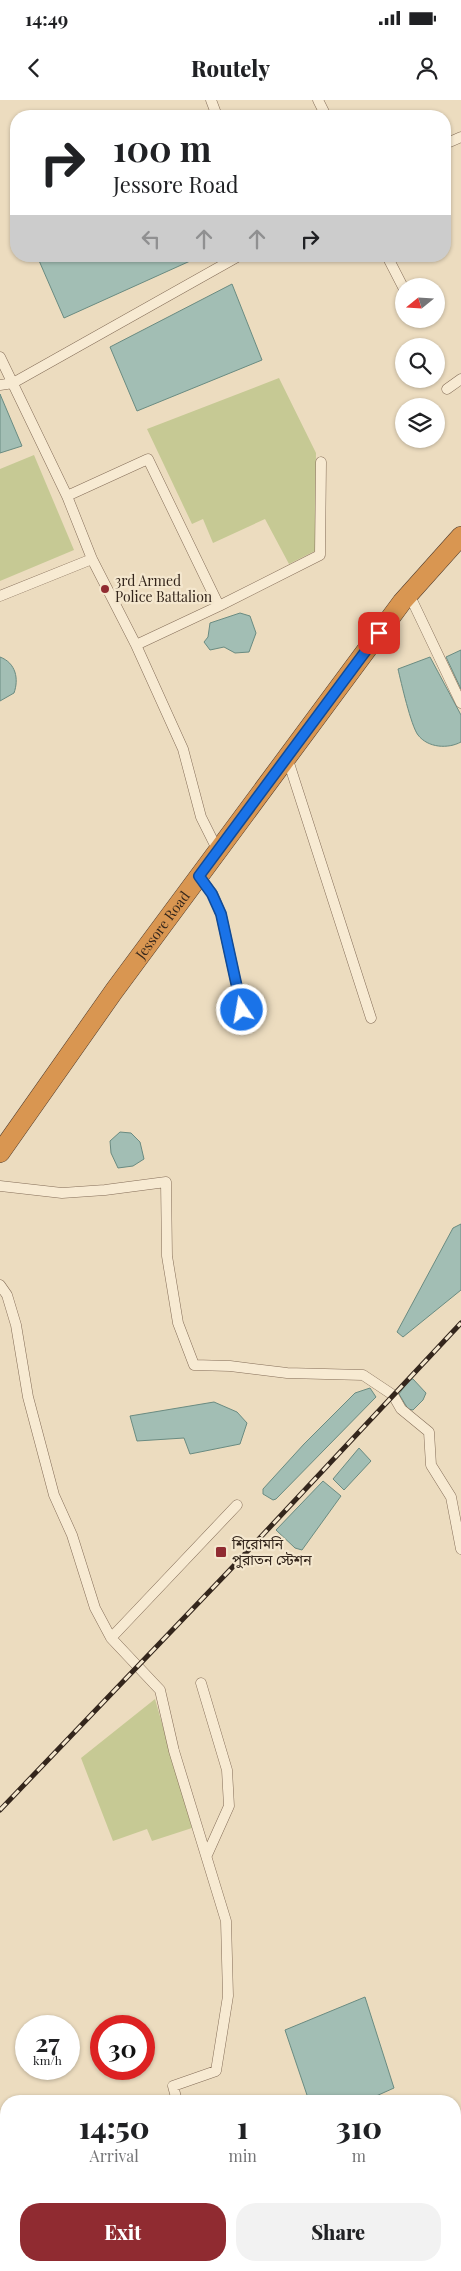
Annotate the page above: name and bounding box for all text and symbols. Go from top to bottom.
text: 14:49 [25,5,68,31]
text: Routely [191,53,270,83]
icon: back [20,54,48,82]
icon: person [413,54,441,82]
text: 100 m [113,124,211,171]
icon: right [30,130,95,195]
text: Jessore Road [113,169,239,199]
icon: left [137,225,165,253]
icon: ahead [190,225,218,253]
icon: ahead [243,225,271,253]
icon: right [296,225,324,253]
north arrow [395,278,445,328]
map controls [395,278,445,448]
button: search [395,338,445,388]
button: layers [395,398,445,448]
place label: 3rd Armed Police Battalion [115,571,213,606]
marker: 3rd Armed Police Battalion [99,583,111,595]
pin [358,612,400,654]
icon: arrive [365,619,393,647]
street label: Jessore Road [130,887,194,964]
position arrow [215,983,267,1035]
place label: শিরোমনি পুরাতন স্টেশন [231,1534,312,1569]
marker: শিরোমনি পুরাতন স্টেশন [214,1545,228,1559]
speed limit sign: 30 [90,2015,155,2080]
text: 27 [35,2025,60,2058]
text: km/h [33,2052,62,2068]
text: 14:50 [79,2107,150,2147]
text: 1 [237,2107,248,2147]
text: 310 [336,2107,382,2147]
text: Arrival [90,2145,139,2166]
text: min [228,2145,257,2166]
text: m [352,2145,366,2166]
button: Exit [20,2203,226,2261]
button: Share [236,2203,441,2261]

